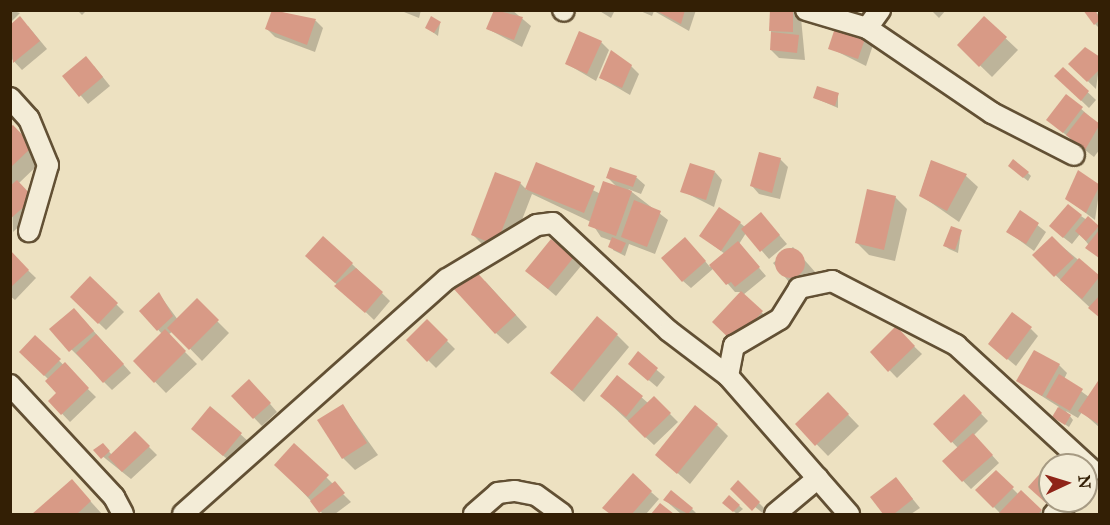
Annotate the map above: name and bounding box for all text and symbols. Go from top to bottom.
north arrow [1038,453,1098,513]
text: N [1075,474,1094,489]

